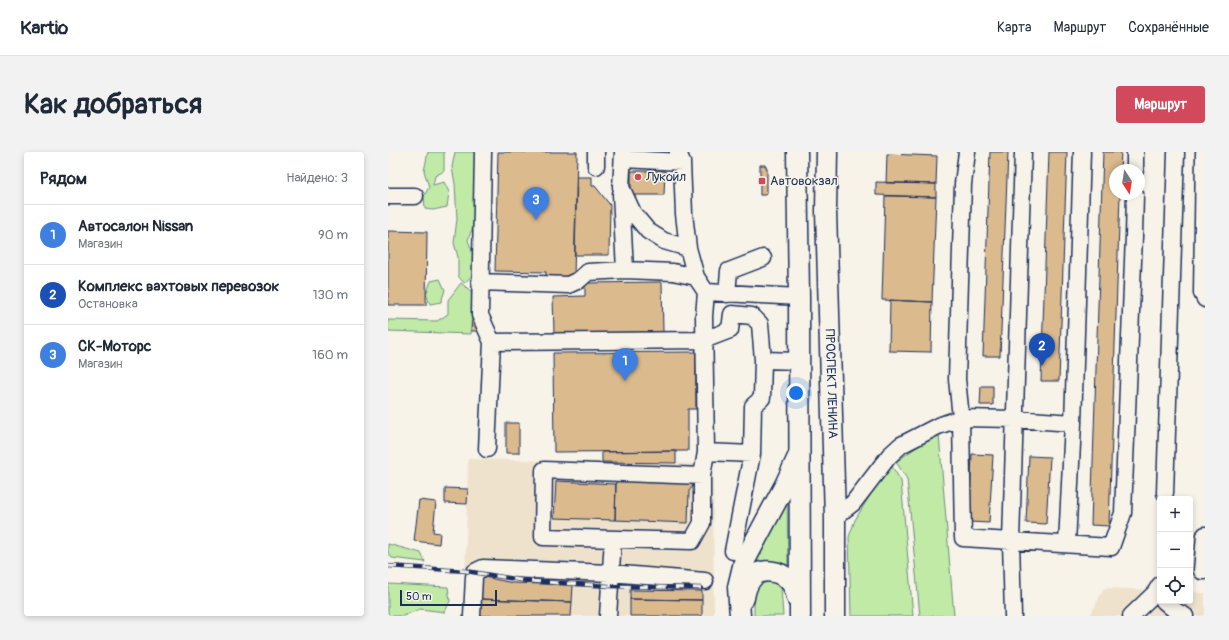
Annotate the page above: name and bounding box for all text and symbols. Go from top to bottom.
text: Kartio [20,16,68,40]
text: Карта [997,19,1032,36]
text: Маршрут [1054,19,1106,36]
text: Сохранённые [1128,19,1209,36]
button: Маршрут [1116,86,1205,123]
text: Как добраться [24,87,202,122]
north arrow [1109,164,1145,200]
text: Рядом [40,168,87,189]
place label: Лукойл [645,169,686,185]
text: Найдено: 3 [286,170,348,186]
marker: Лукойл [633,172,643,182]
place label: Автовокзал [770,173,838,189]
marker: Автовокзал [757,176,767,186]
pin: 3 [523,187,549,220]
text: Автосалон Nissan [78,217,193,236]
text: 1 [50,227,56,243]
text: 90 m [318,227,348,243]
text: Магазин [78,236,122,252]
text: Комплекс вахтовых перевозок [78,277,279,296]
text: 2 [49,287,57,303]
text: 130 m [312,287,348,303]
text: Остановка [78,296,138,312]
street label: ПРОСПЕКТ ЛЕНИНА [821,329,841,440]
pin: 2 [1029,333,1055,366]
text: СК-Моторс [78,337,151,356]
text: 3 [49,347,57,363]
text: 160 m [312,347,348,363]
pin: 1 [612,348,638,381]
text: Магазин [78,356,122,372]
your location [786,383,806,403]
map controls [1157,496,1193,604]
button: + [1157,496,1193,532]
button: − [1157,532,1193,568]
button: locate [1157,568,1193,604]
scale bar [400,588,497,607]
text: 50 m [406,590,432,603]

